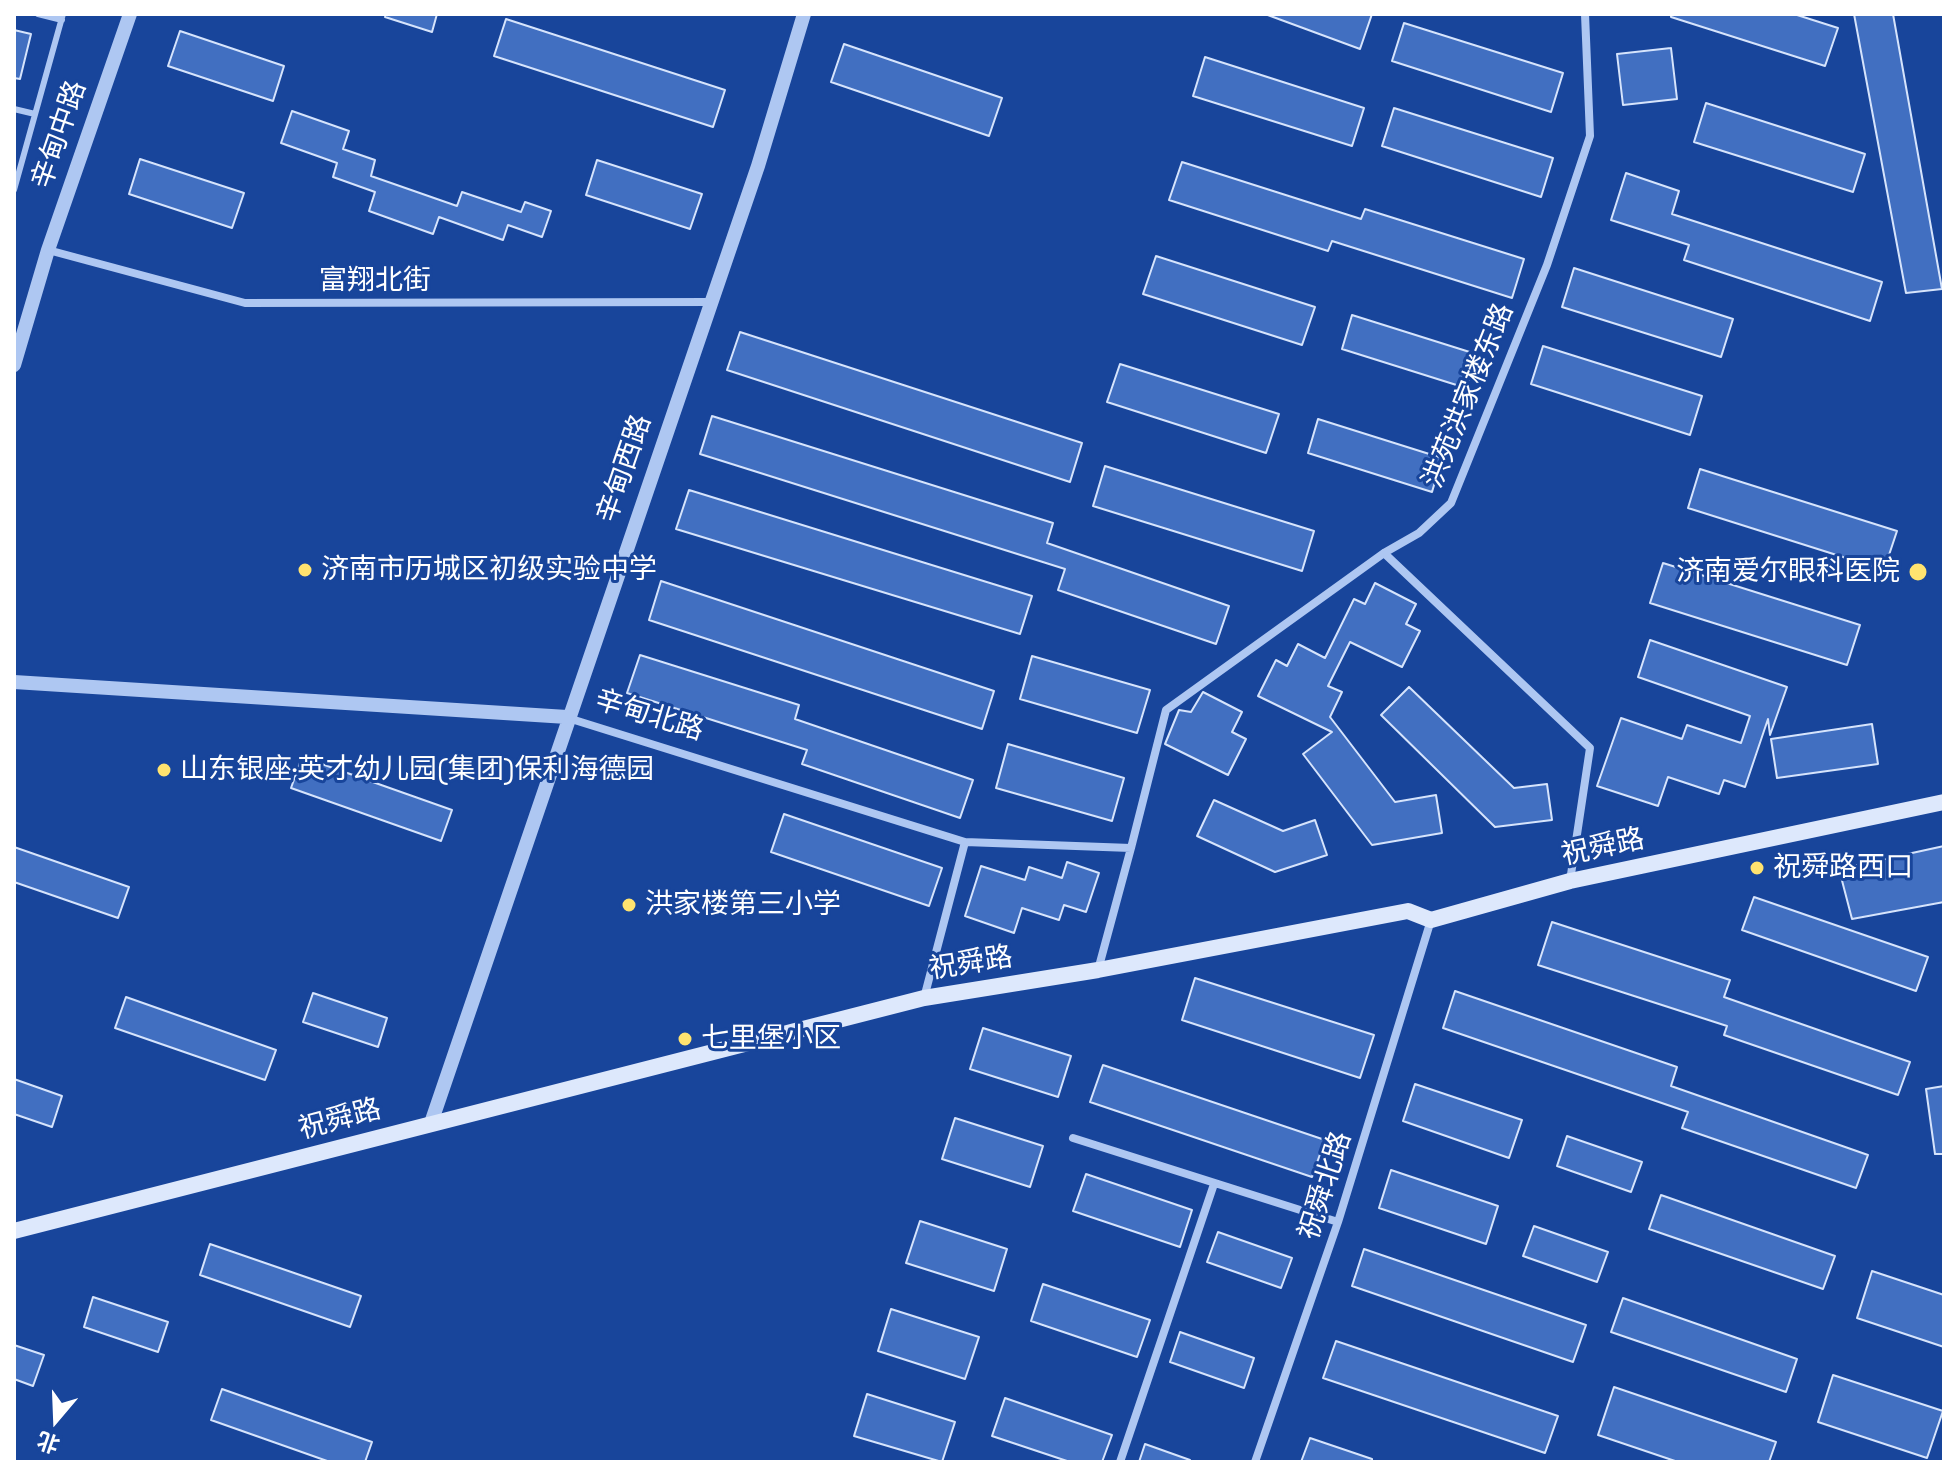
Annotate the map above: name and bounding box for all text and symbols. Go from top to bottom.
street label: 辛甸中路 [26,77,94,193]
street label: 富翔北街 [319,264,431,298]
street label: 洪苑洪家楼东路 [1417,299,1521,493]
street label: 辛甸西路 [591,411,659,527]
place label: 济南市历城区初级实验中学 [321,553,657,587]
place label: 济南爱尔眼科医院 [1676,555,1900,589]
marker: 济南市历城区初级实验中学 [296,561,314,579]
marker: 济南爱尔眼科医院 [1907,561,1929,583]
street label: 辛甸北路 [591,684,707,748]
place label: 山东银座·英才幼儿园(集团)保利海德园 [180,753,654,787]
marker: 山东银座·英才幼儿园(集团)保利海德园 [155,761,173,779]
street label: 祝舜路 [1558,823,1648,873]
place label: 祝舜路西口 [1773,851,1913,885]
marker: 祝舜路西口 [1748,859,1766,877]
place label: 洪家楼第三小学 [645,888,841,922]
marker: 洪家楼第三小学 [620,896,638,914]
street label: 祝舜路 [927,941,1015,987]
place label: 七里堡小区 [701,1022,841,1056]
marker: 七里堡小区 [676,1030,694,1048]
street label: 祝舜路 [295,1093,385,1147]
street label: 祝舜北路 [1293,1128,1359,1244]
north arrow [16,1380,96,1460]
text: 北 [33,1426,63,1460]

